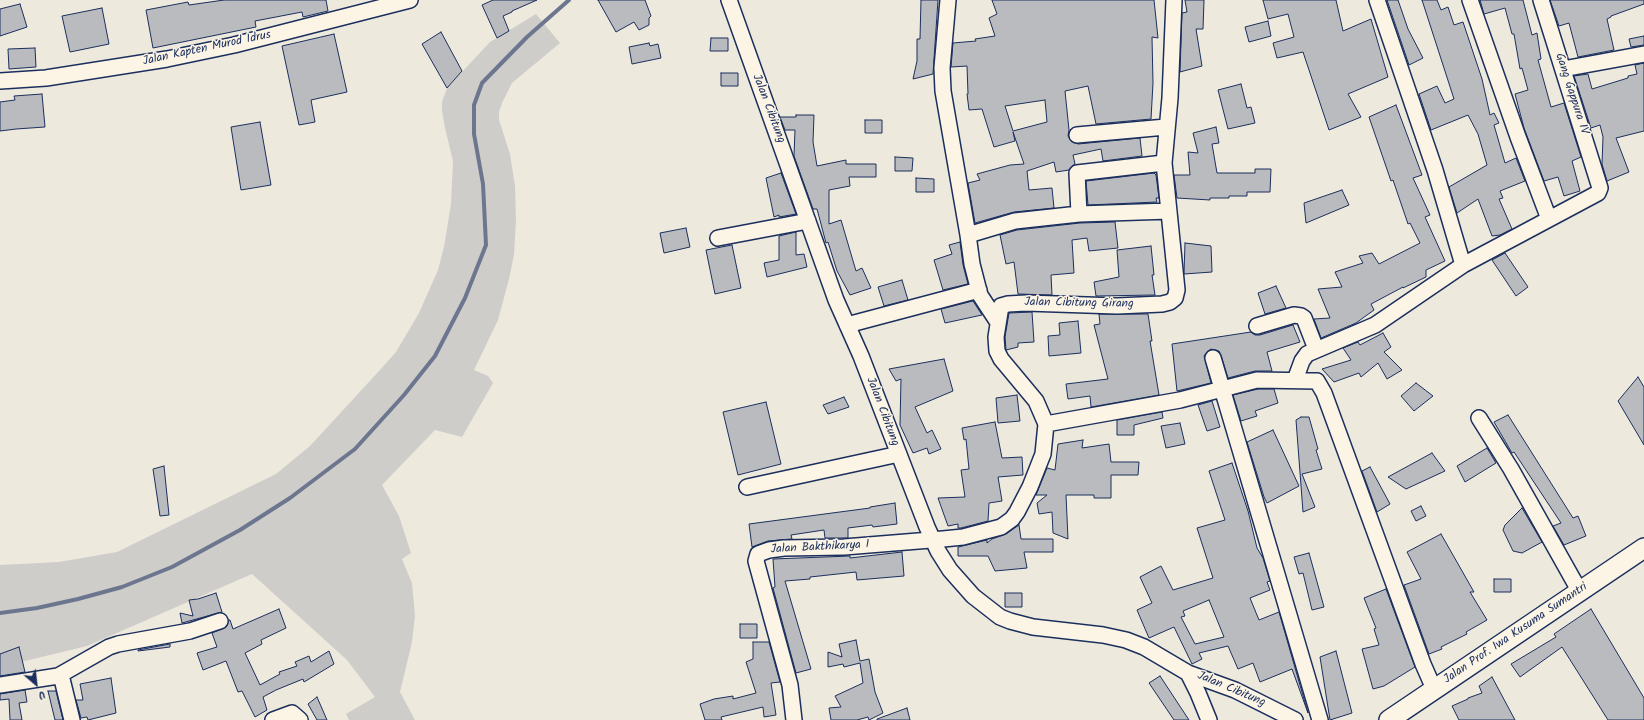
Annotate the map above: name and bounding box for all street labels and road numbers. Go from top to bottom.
street label: Jalan Kapten Murod Idrus [142,28,272,70]
street label: Gang Gappura IV [1551,52,1591,136]
street label: Jalan Cibitung [748,72,788,146]
street label: Jalan Cibitung Girang [1024,296,1134,312]
street label: Jalan Cibitung [862,375,902,449]
street label: Jalan Bakthikarya I [770,538,870,558]
street label: Jalan Prof. Iwa Kusuma Sumantri [1441,580,1591,688]
street label: Jalan Cibitung [1195,669,1267,711]

